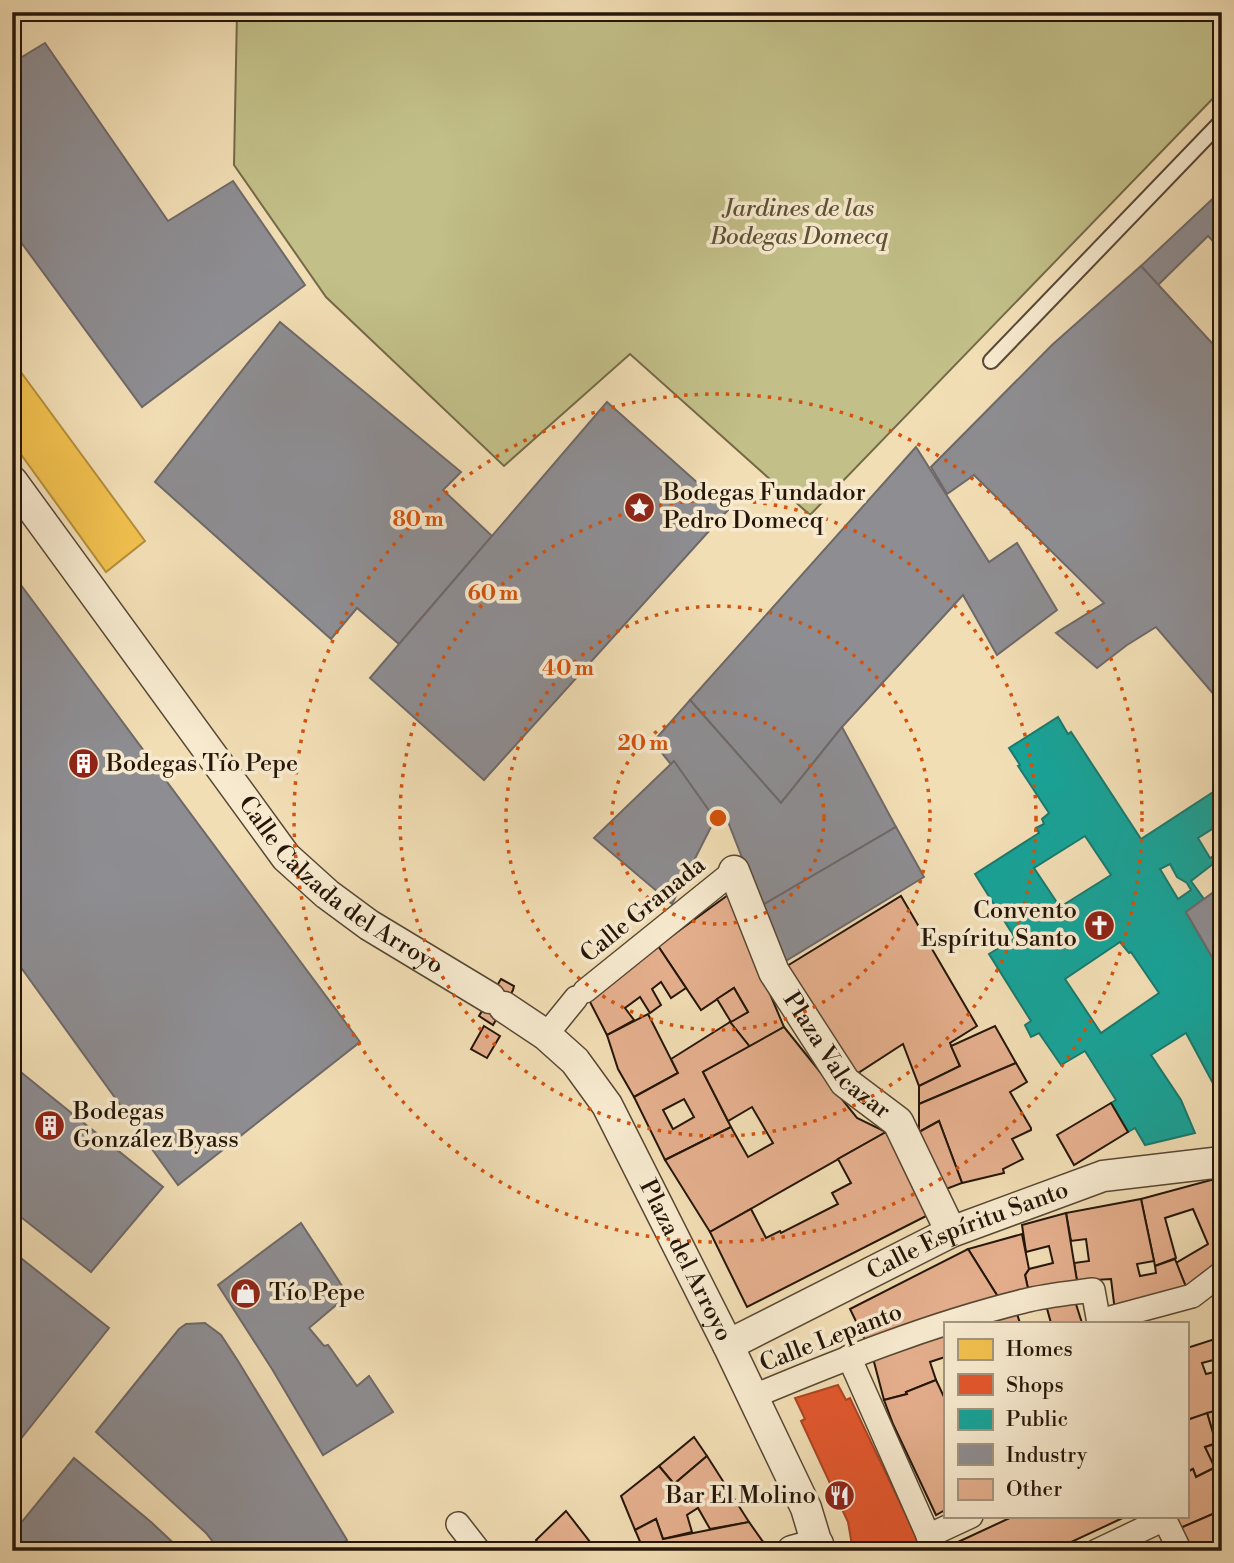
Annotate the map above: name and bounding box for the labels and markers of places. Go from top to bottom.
place label: Bodegas Fundador Pedro Domecq [662,478,866,536]
place icon: Bodegas Fundador Pedro Domecq [623,490,657,524]
building icon: Bodegas Tío Pepe [66,747,100,781]
place label: Bodegas Tío Pepe [105,749,298,779]
centre of rings [706,806,730,830]
place label: Convento Espíritu Santo [921,896,1077,954]
church icon: Convento Espíritu Santo [1083,908,1117,942]
place label: Bodegas González Byass [72,1097,239,1155]
building icon: Bodegas González Byass [33,1109,67,1143]
shop icon: Tío Pepe [229,1276,263,1310]
place label: Tío Pepe [269,1278,365,1308]
restaurant icon: Bar El Molino [822,1479,856,1513]
place label: Bar El Molino [665,1481,816,1511]

